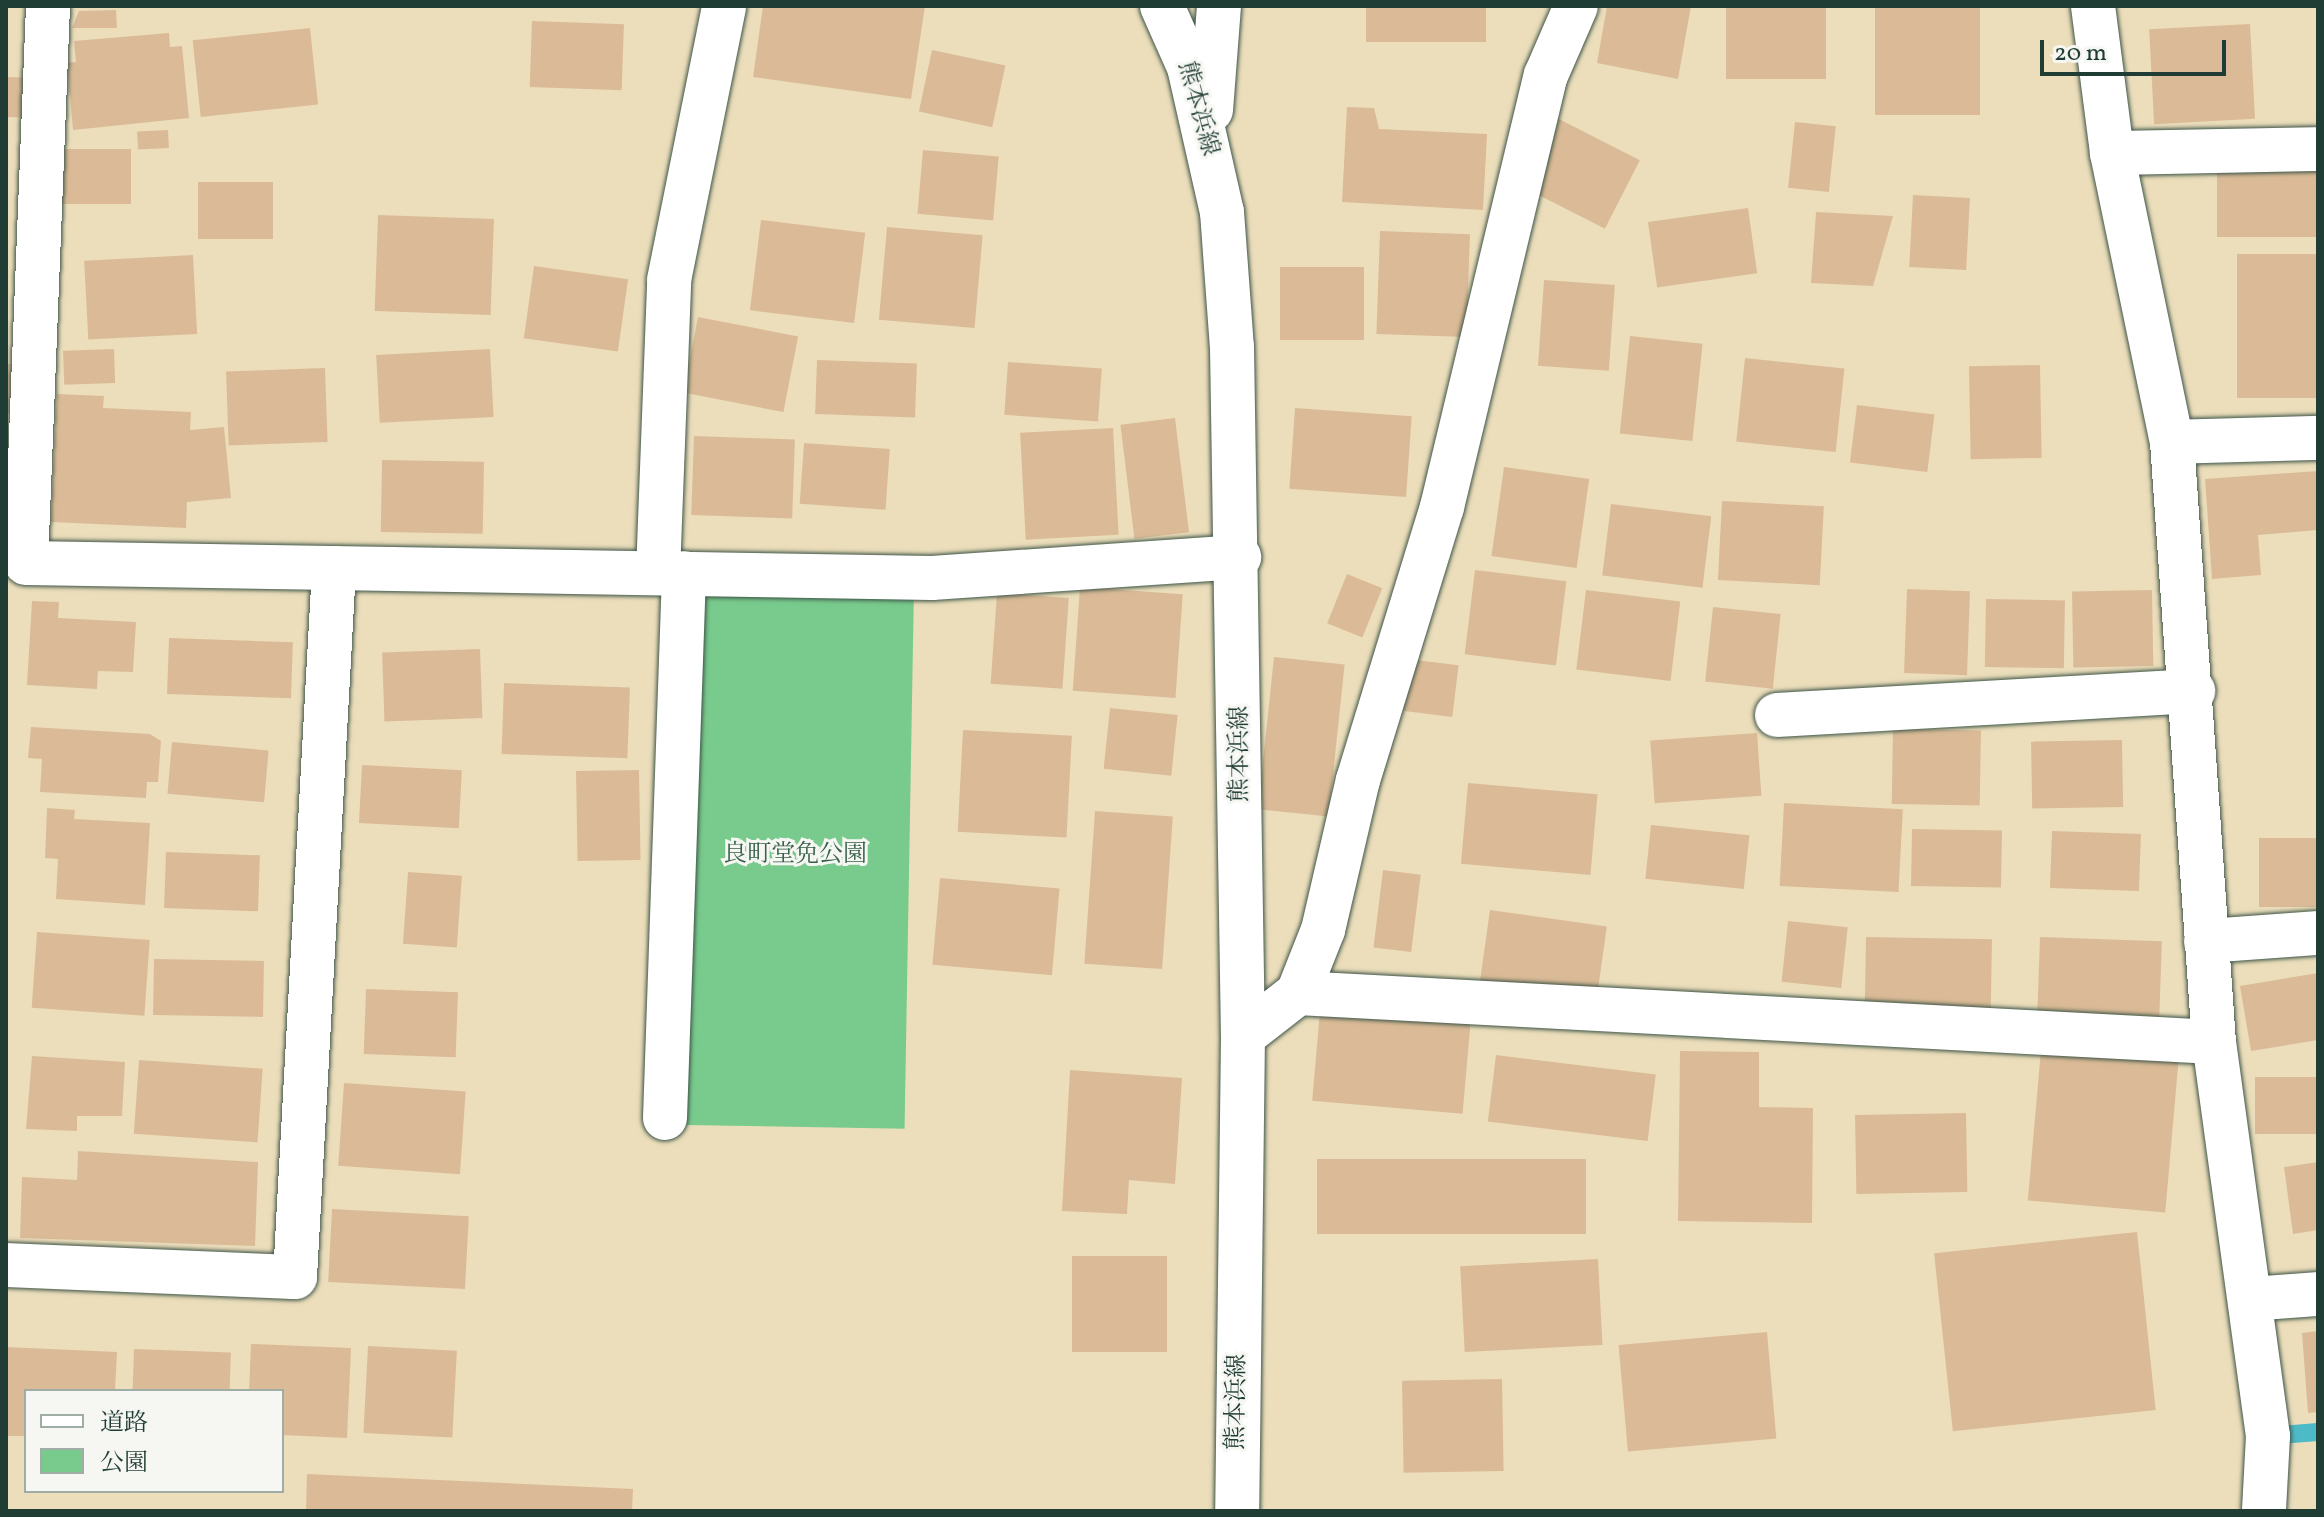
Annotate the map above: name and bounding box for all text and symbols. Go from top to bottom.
scale bar [2044,24,2230,74]
text: 20 m [2054,37,2107,71]
street label: 熊本浜線 [1171,59,1223,159]
street label: 熊本浜線 [1227,706,1255,802]
park label: 良町堂免公園 [723,842,867,870]
street label: 熊本浜線 [1223,1354,1253,1450]
legend [24,1389,284,1493]
text: 道路 [100,1407,148,1441]
text: 公園 [100,1447,148,1481]

